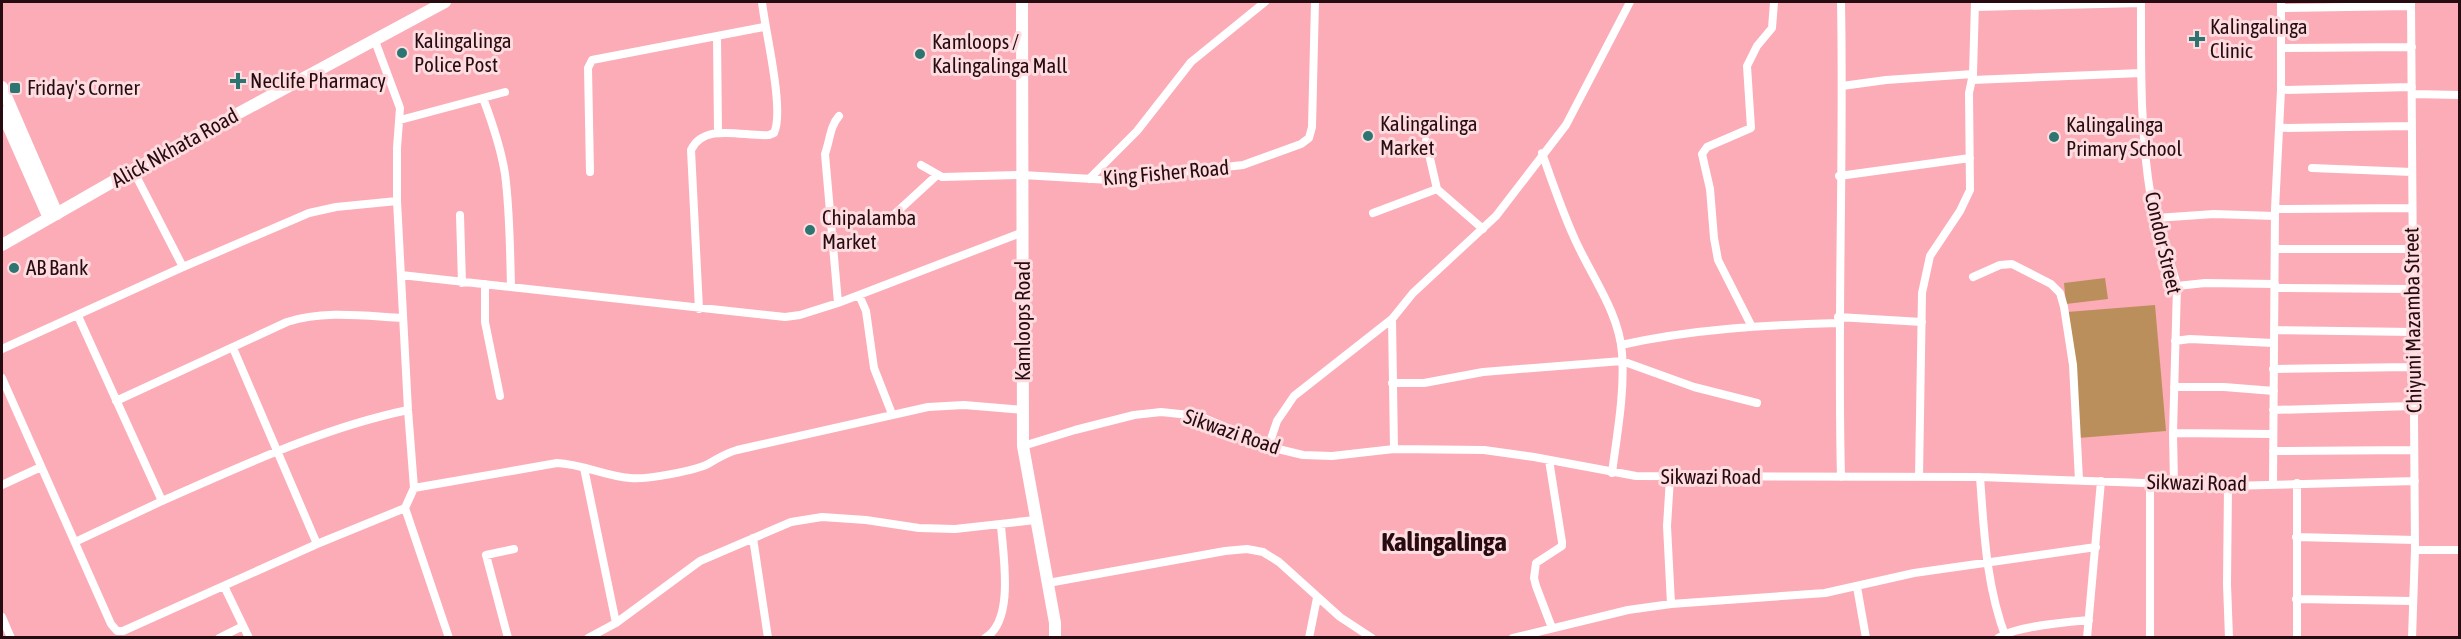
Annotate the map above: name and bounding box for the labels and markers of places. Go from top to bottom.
place label: Kalingalinga Clinic [2210,14,2308,62]
place label: Kalingalinga Police Post [414,28,512,76]
place label: Kamloops / Kalingalinga Mall [932,29,1068,77]
marker: Kalingalinga Clinic [2188,30,2206,48]
marker: Kalingalinga Police Post [395,46,409,60]
marker: Kamloops / Kalingalinga Mall [913,47,927,61]
place label: Neclife Pharmacy [250,68,386,92]
marker: Neclife Pharmacy [231,74,245,88]
place label: Friday's Corner [27,75,140,99]
marker: Friday's Corner [8,81,22,95]
place label: Kalingalinga Market [1380,111,1478,159]
place label: Kalingalinga Primary School [2066,112,2182,160]
marker: Kalingalinga Market [1361,129,1375,143]
marker: Kalingalinga Primary School [2047,130,2061,144]
place label: Chipalamba Market [822,205,916,253]
marker: Chipalamba Market [803,223,817,237]
place label: AB Bank [26,255,88,279]
marker: AB Bank [7,261,21,275]

